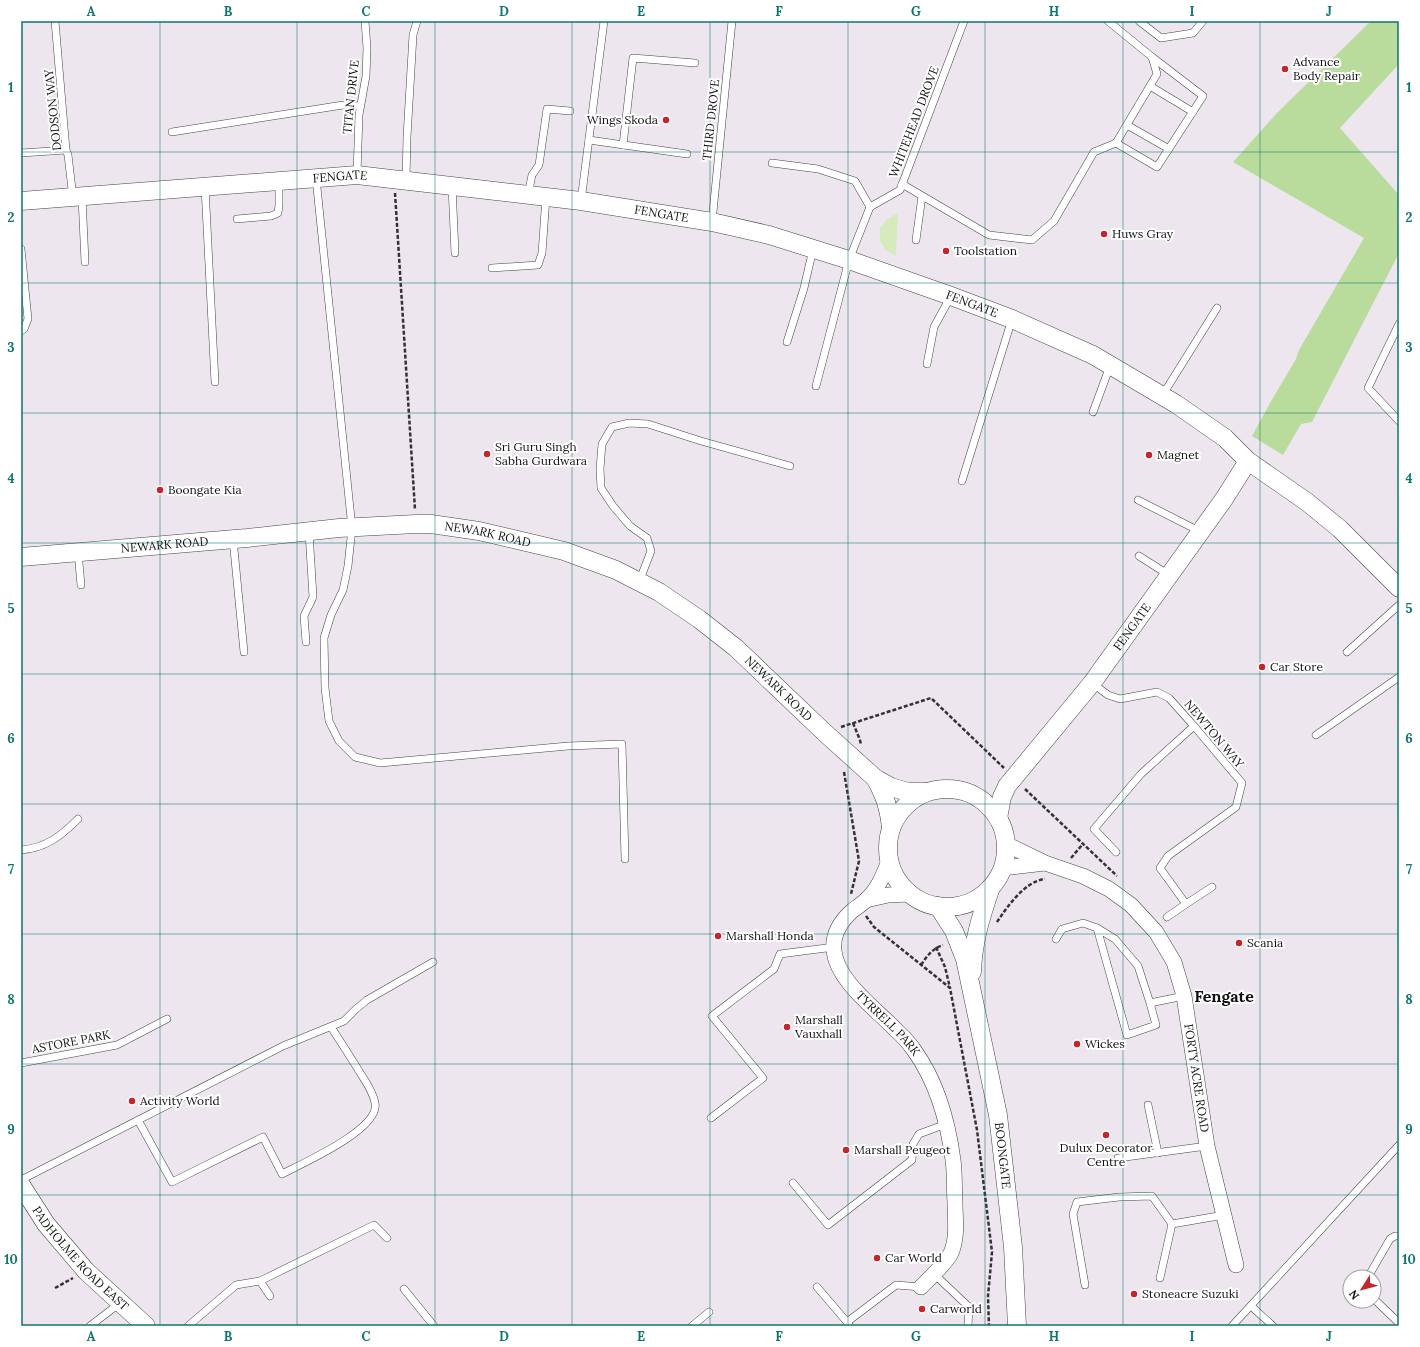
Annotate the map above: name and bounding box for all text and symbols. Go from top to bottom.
text: A [87,3,96,20]
text: B [224,3,233,20]
text: C [362,3,371,20]
text: D [499,3,509,20]
text: E [637,3,645,20]
text: F [775,3,783,20]
text: G [911,3,921,20]
text: H [1049,3,1059,20]
text: I [1189,3,1195,20]
text: J [1326,3,1332,20]
place label: Advance Body Repair [1292,54,1361,83]
street label: TITAN DRIVE [339,59,362,135]
street label: WHITEHEAD DROVE [885,64,942,180]
marker: Advance Body Repair [1280,64,1290,74]
street label: DODSON WAY [41,68,64,152]
text: 1 [8,79,14,96]
street label: THIRD DROVE [699,79,722,161]
text: 1 [1406,79,1412,96]
place label: Wings Skoda [587,112,658,127]
marker: Wings Skoda [661,115,671,125]
street label: FENGATE [312,167,368,185]
street label: FENGATE [633,202,690,225]
text: 2 [8,209,15,226]
text: 2 [1406,209,1413,226]
place label: Huws Gray [1112,226,1174,241]
marker: Huws Gray [1099,229,1109,239]
place label: Toolstation [954,243,1017,258]
marker: Toolstation [941,246,951,256]
street label: FENGATE [944,287,1000,320]
text: 3 [7,339,15,356]
text: 3 [1405,339,1413,356]
place label: Sri Guru Singh Sabha Gurdwara [495,439,587,468]
place label: Magnet [1157,447,1200,462]
marker: Sri Guru Singh Sabha Gurdwara [482,449,492,459]
marker: Magnet [1144,450,1154,460]
text: 4 [7,470,15,487]
text: 4 [1405,470,1413,487]
place label: Boongate Kia [168,482,242,497]
marker: Boongate Kia [155,485,165,495]
street label: NEWARK ROAD [443,518,532,550]
street label: NEWARK ROAD [120,533,209,556]
text: 5 [7,600,15,617]
street label: FENGATE [1110,600,1154,653]
text: 5 [1405,600,1413,617]
street label: NEWARK ROAD [742,652,816,724]
place label: Car Store [1270,659,1323,674]
marker: Car Store [1257,662,1267,672]
street label: NEWTON WAY [1182,697,1247,771]
text: 6 [7,730,15,747]
text: 6 [1405,730,1413,747]
text: 7 [8,861,14,878]
text: 7 [1406,861,1412,878]
place label: Marshall Honda [726,928,814,943]
marker: Marshall Honda [713,931,723,941]
place label: Scania [1247,935,1283,950]
marker: Scania [1234,938,1244,948]
district label: Fengate [1194,986,1254,1006]
street label: TYRRELL PARK [853,988,924,1059]
text: 8 [7,991,15,1008]
text: 8 [1405,991,1413,1008]
place label: Marshall Vauxhall [794,1012,843,1041]
marker: Marshall Vauxhall [782,1022,792,1032]
street label: FORTY ACRE ROAD [1181,1023,1213,1133]
street label: ASTORE PARK [29,1026,112,1057]
place label: Wickes [1085,1036,1125,1051]
marker: Wickes [1072,1039,1082,1049]
place label: Activity World [139,1093,220,1108]
marker: Activity World [127,1096,137,1106]
text: 9 [7,1121,15,1138]
street label: BOONGATE [992,1121,1014,1190]
text: 9 [1405,1121,1413,1138]
marker: Dulux Decorator Centre [1101,1130,1111,1140]
place label: Dulux Decorator Centre [1060,1140,1153,1169]
place label: Marshall Peugeot [854,1142,951,1157]
marker: Marshall Peugeot [841,1145,851,1155]
street label: PADHOLME ROAD EAST [30,1203,132,1314]
place label: Car World [885,1250,942,1265]
text: 10 [4,1251,18,1268]
text: 10 [1402,1251,1416,1268]
marker: Car World [872,1253,882,1263]
north arrow [1342,1269,1382,1309]
place label: Stoneacre Suzuki [1142,1286,1239,1301]
text: N [1345,1287,1362,1302]
marker: Stoneacre Suzuki [1129,1289,1139,1299]
place label: Carworld [930,1301,982,1316]
marker: Carworld [917,1304,927,1314]
text: A [87,1328,96,1345]
text: B [224,1328,233,1345]
text: C [362,1328,371,1345]
text: D [499,1328,509,1345]
text: E [637,1328,645,1345]
text: F [775,1328,783,1345]
text: G [911,1328,921,1345]
text: H [1049,1328,1059,1345]
text: I [1189,1328,1195,1345]
text: J [1326,1328,1332,1345]

